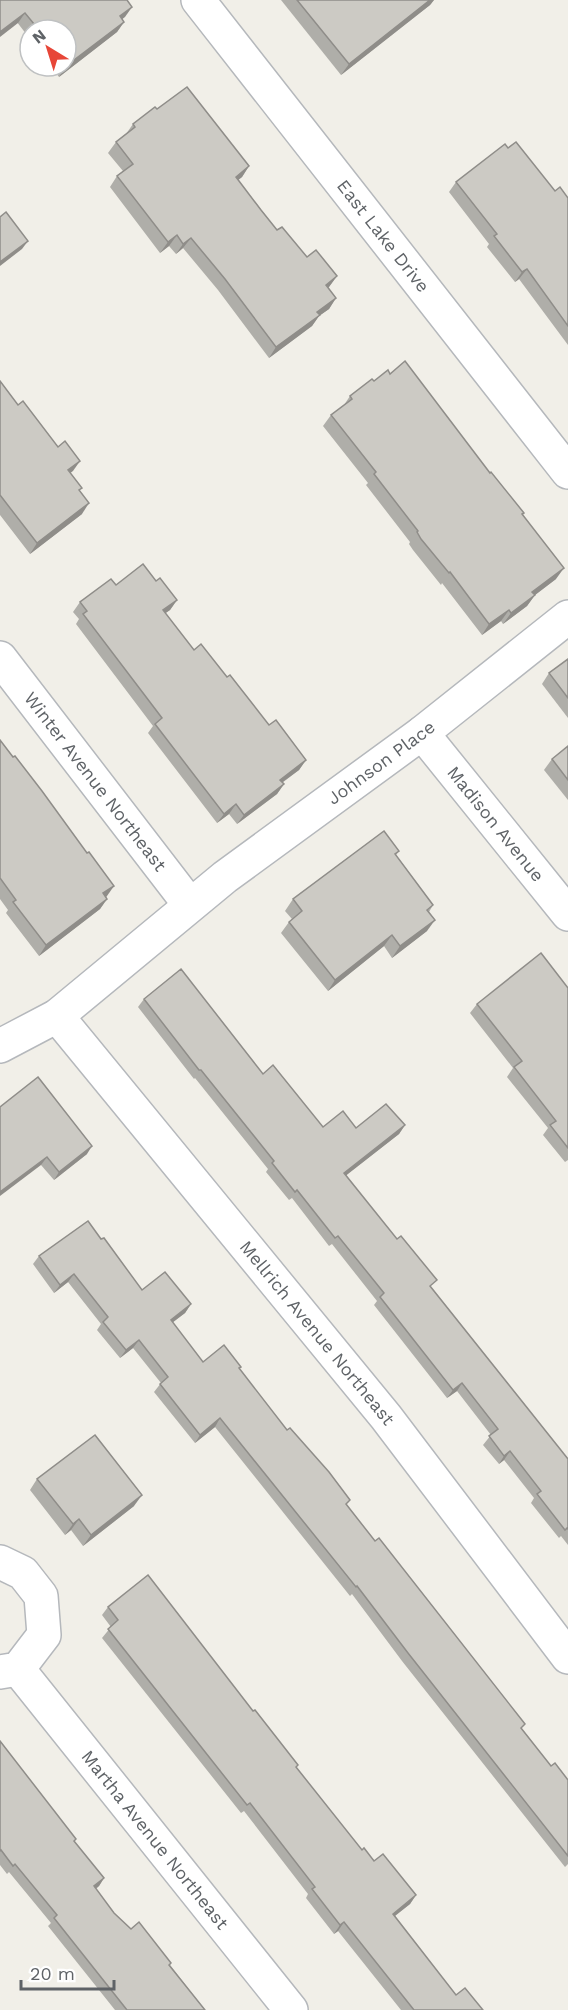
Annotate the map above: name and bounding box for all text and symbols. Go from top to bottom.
north arrow [18,18,78,78]
text: N [29,25,50,48]
street label: East Lake Drive [333,175,434,296]
street label: Winter Avenue Northeast [20,688,171,875]
street label: Johnson Place [323,716,439,809]
street label: Madison Avenue [443,762,549,886]
street label: Mellrich Avenue Northeast [236,1236,400,1429]
street label: Martha Avenue Northeast [77,1746,233,1934]
scale bar [21,1953,114,1991]
text: 20 m [30,1963,75,1984]

